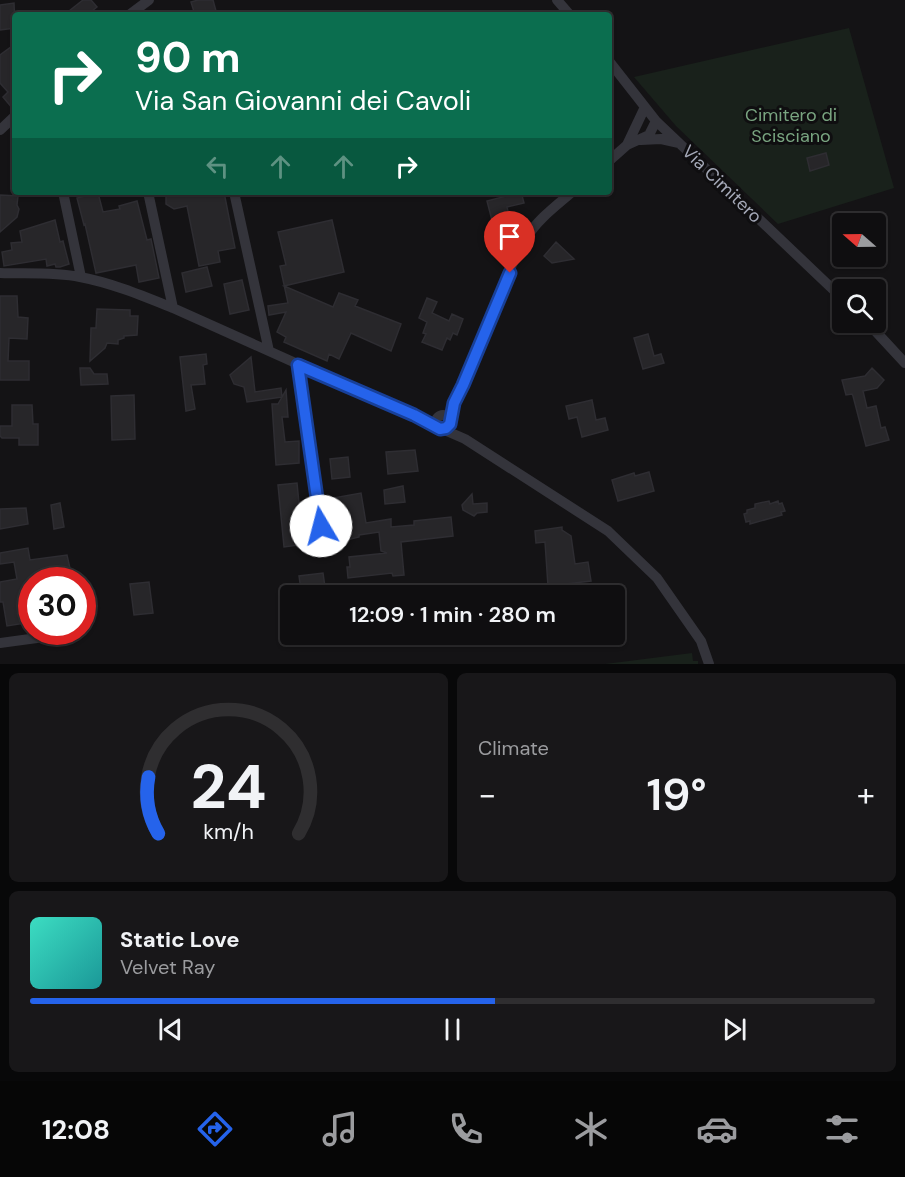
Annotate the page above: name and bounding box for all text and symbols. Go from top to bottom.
text: 90 m [135,30,241,85]
icon: right [36,36,114,114]
text: Via San Giovanni dei Cavoli [135,83,471,118]
park label: Cimitero di Scisciano [745,103,837,148]
street label: Via Cimitero [677,140,767,228]
icon: left [201,150,234,183]
icon: ahead [264,150,297,183]
icon: ahead [327,150,360,183]
icon: right [390,150,423,183]
pin [484,211,535,273]
north arrow [832,213,886,267]
map controls [832,213,886,333]
icon: arrive [493,220,526,253]
button: search [832,279,886,333]
position arrow [289,494,353,558]
speed limit sign: 30 [18,567,96,645]
text: 12:09 · 1 min · 280 m [349,600,556,629]
text: Climate [478,735,549,761]
text: 24 [190,746,267,827]
text: 19° [646,765,707,824]
text: − [478,773,496,816]
text: + [857,773,875,816]
text: km/h [203,819,254,847]
text: Static Love [120,925,240,954]
text: Velvet Ray [120,954,215,980]
icon: previous [154,1013,187,1046]
icon: pause [436,1013,469,1046]
icon: next [718,1013,751,1046]
icon: directions [194,1108,236,1150]
icon: music [319,1108,361,1150]
icon: phone [445,1108,487,1150]
icon: climate [570,1108,612,1150]
icon: car [696,1108,738,1150]
icon: filters [821,1108,863,1150]
text: 12:08 [42,1112,110,1147]

